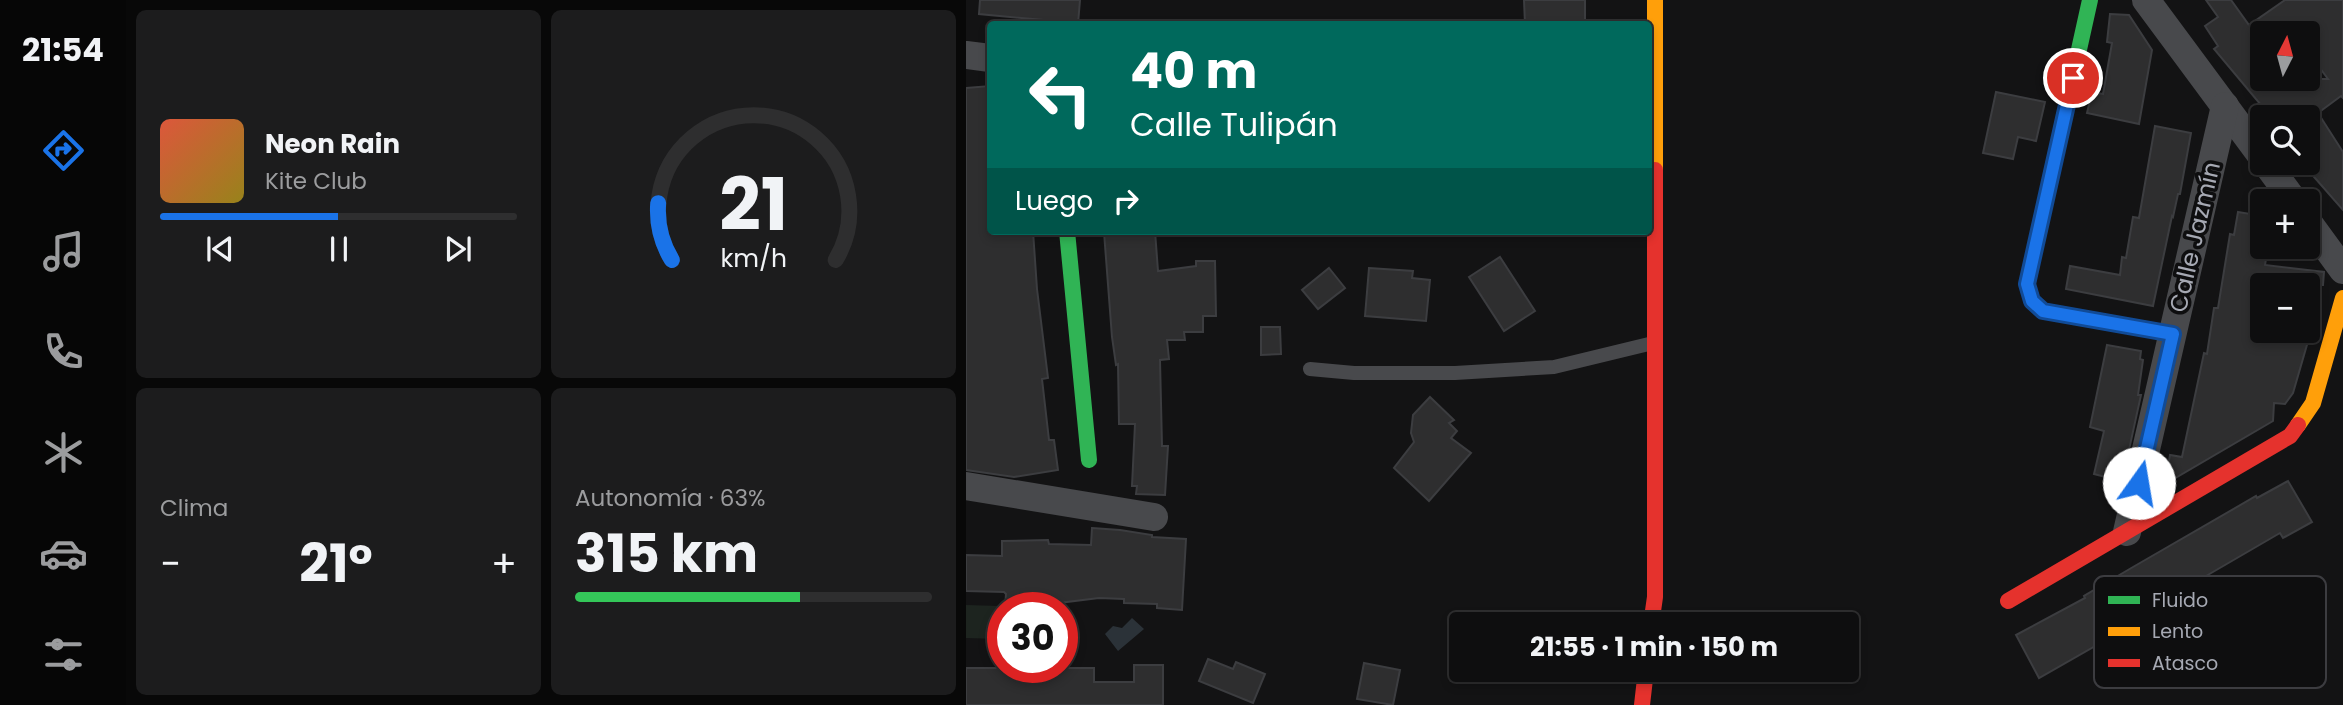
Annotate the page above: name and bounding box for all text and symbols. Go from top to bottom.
north arrow [2250,21,2320,91]
map controls [2250,21,2320,343]
text: 21:54 [22,27,104,72]
text: 40 m [1130,37,1257,105]
pin [2043,48,2103,108]
icon: left [1015,49,1106,140]
icon: arrive [2054,59,2092,97]
text: Calle Tulipán [1130,102,1338,147]
button: search [2250,105,2320,175]
icon: directions [39,126,88,175]
text: Neon Rain [265,126,400,162]
text: 21 [719,154,788,255]
street label: Calle Jazmín [2161,158,2228,315]
text: Kite Club [265,165,367,197]
icon: right [1107,182,1145,220]
text: Luego [1015,183,1093,219]
button: + [2250,189,2320,259]
icon: music [39,227,88,276]
icon: previous [201,230,239,268]
icon: pause [320,230,358,268]
icon: next [439,230,477,268]
text: km/h [720,241,787,276]
button: − [2250,273,2320,343]
icon: phone [39,327,88,376]
icon: climate [39,428,88,477]
position arrow [2102,446,2176,520]
text: Autonomía · 63% [575,482,765,514]
text: Clima [160,492,228,524]
text: 315 km [575,517,758,590]
text: 21° [299,527,373,600]
icon: car [39,529,88,578]
text: − [160,537,181,590]
text: + [491,537,517,590]
legend [2094,576,2326,688]
text: Fluido [2152,587,2208,614]
speed limit sign: 30 [987,592,1078,683]
text: Lento [2152,618,2203,645]
text: 21:55 · 1 min · 150 m [1530,629,1778,665]
icon: filters [39,630,88,679]
text: Atasco [2152,650,2218,677]

